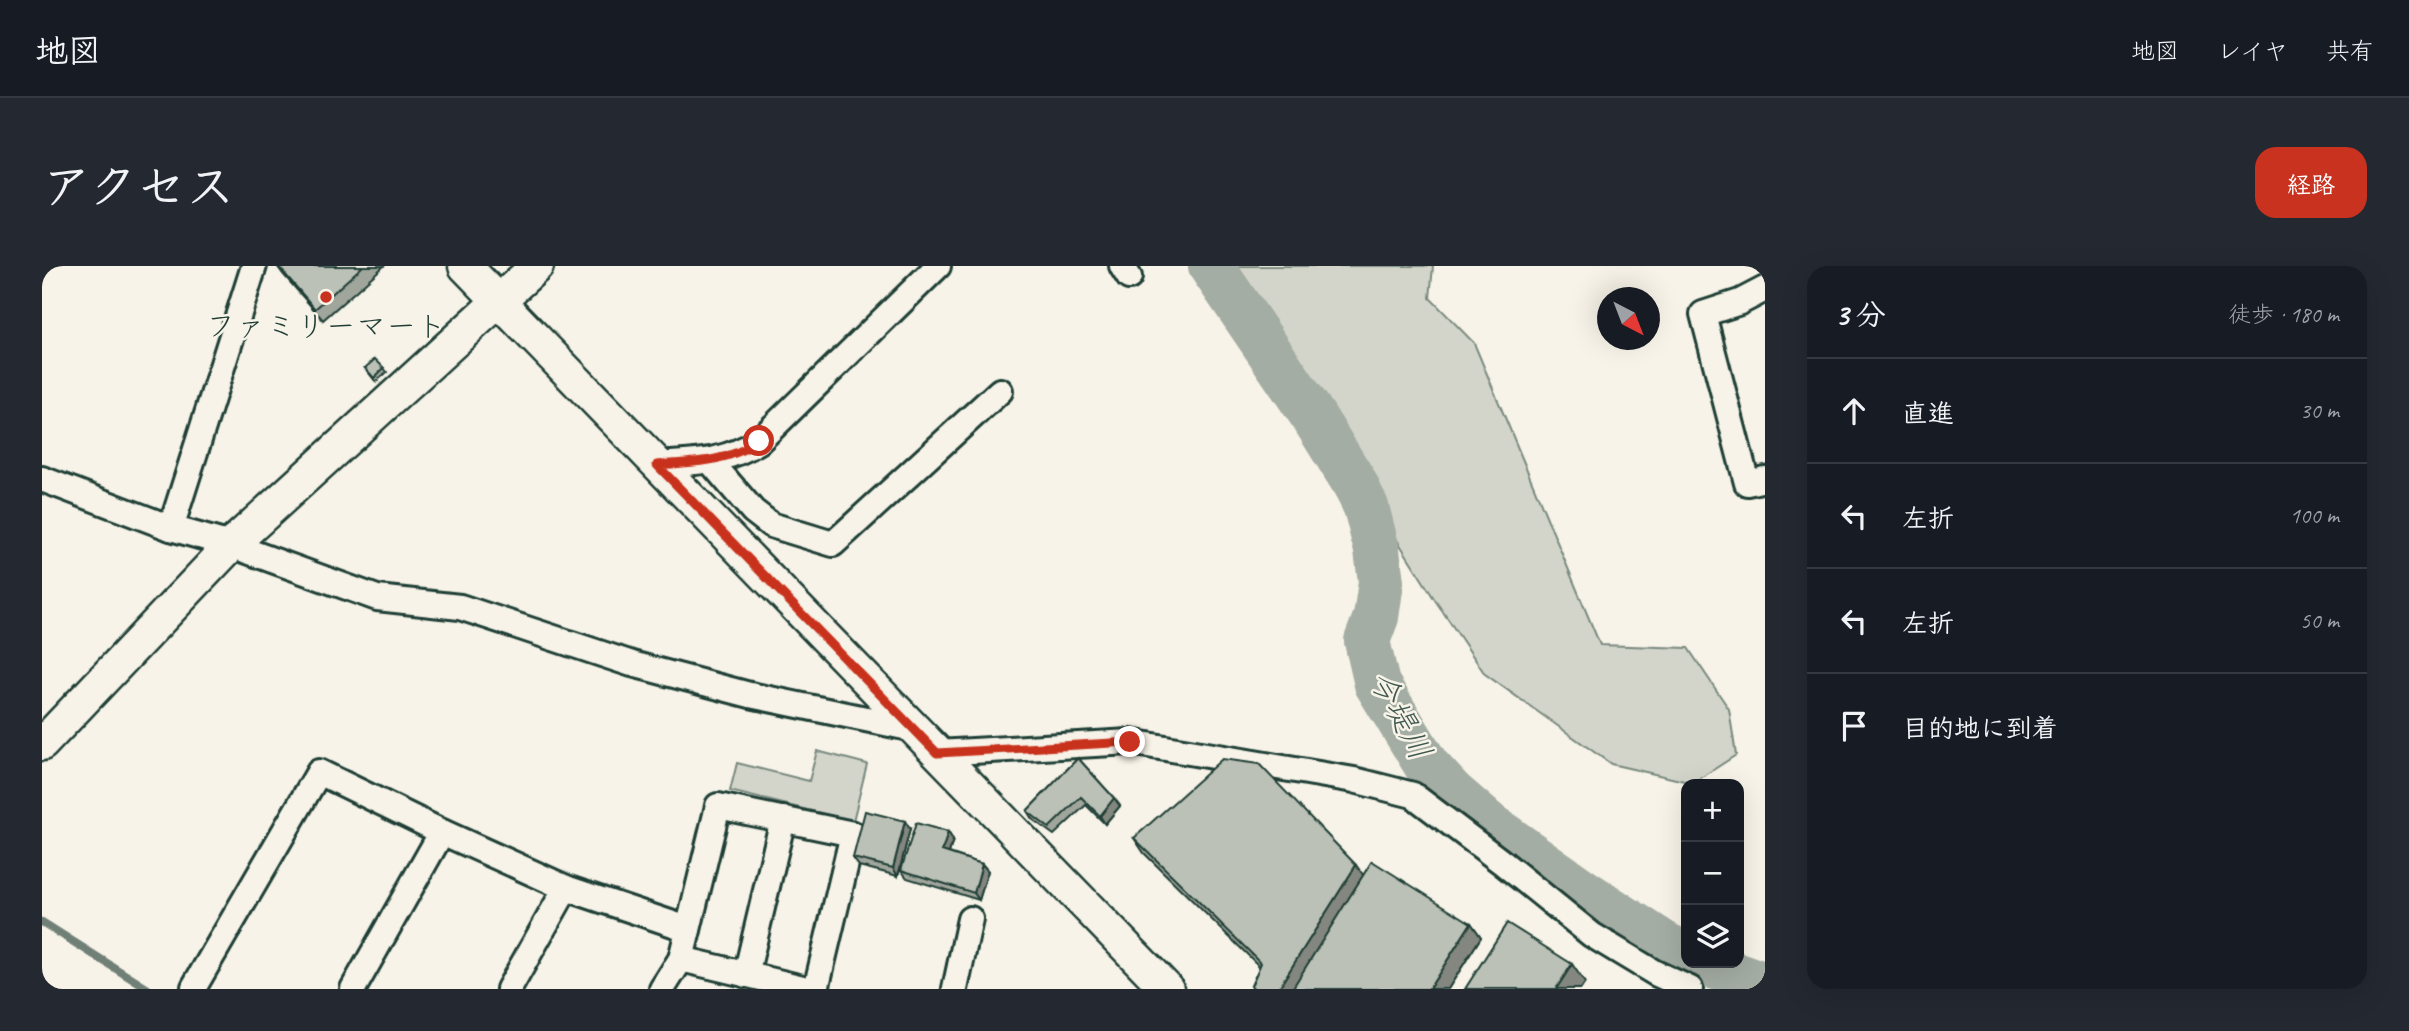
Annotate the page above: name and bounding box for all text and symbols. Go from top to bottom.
text: 地図 [35,30,101,72]
text: 地図 [2131,36,2179,66]
text: レイヤ [2217,36,2288,66]
text: 共有 [2326,36,2374,66]
button: 経路 [2255,147,2367,218]
text: アクセス [42,156,235,218]
north arrow [1597,287,1660,350]
marker: ファミリーマート [318,289,334,305]
text: 3 分 [1835,296,1886,334]
text: 徒歩 · 180 m [2228,300,2339,329]
place label: ファミリーマート [206,307,446,345]
icon: ahead [1835,392,1873,430]
text: 30 m [2300,396,2339,425]
text: 直進 [1902,397,1954,430]
route start [743,425,774,456]
icon: left [1835,497,1873,535]
text: 100 m [2290,501,2339,530]
text: 左折 [1902,502,1954,535]
icon: left [1835,602,1873,640]
text: 50 m [2300,606,2339,635]
text: 左折 [1902,607,1954,640]
water label: 今堤川 [1360,663,1441,767]
icon: arrive [1835,707,1873,745]
text: 目的地に到着 [1902,712,2058,745]
route end [1114,726,1145,757]
map controls [1681,779,1744,968]
button: + [1681,779,1744,842]
button: − [1681,842,1744,905]
button: layers [1681,905,1744,968]

